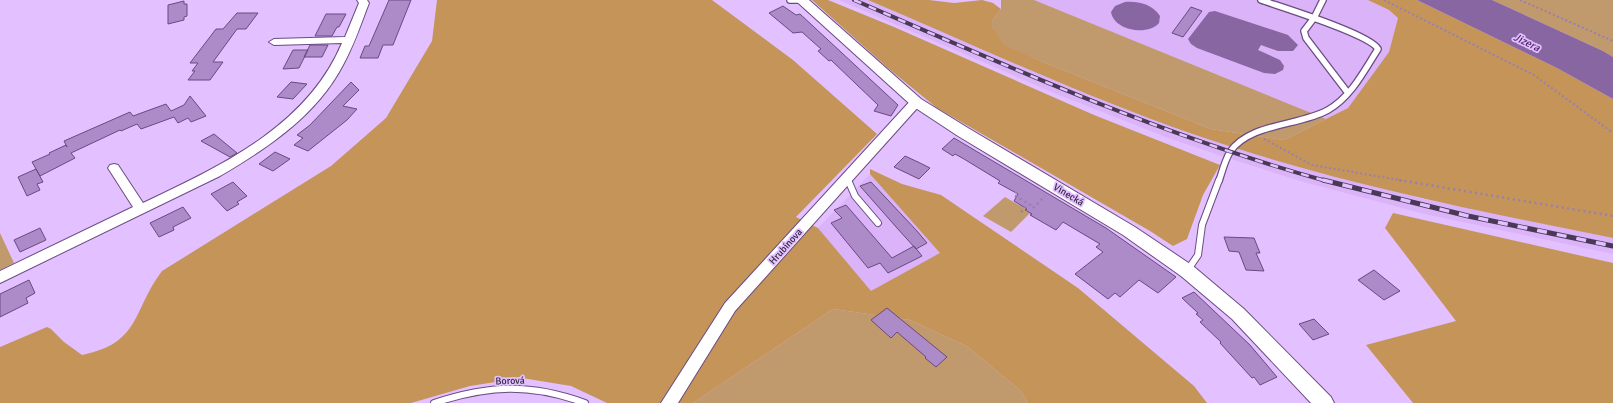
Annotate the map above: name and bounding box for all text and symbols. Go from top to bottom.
water label: Jizera [1511,31,1542,55]
street label: Vinecká [1051,181,1086,209]
street label: Hrubínova [767,226,805,267]
street label: Borová [495,374,525,388]

